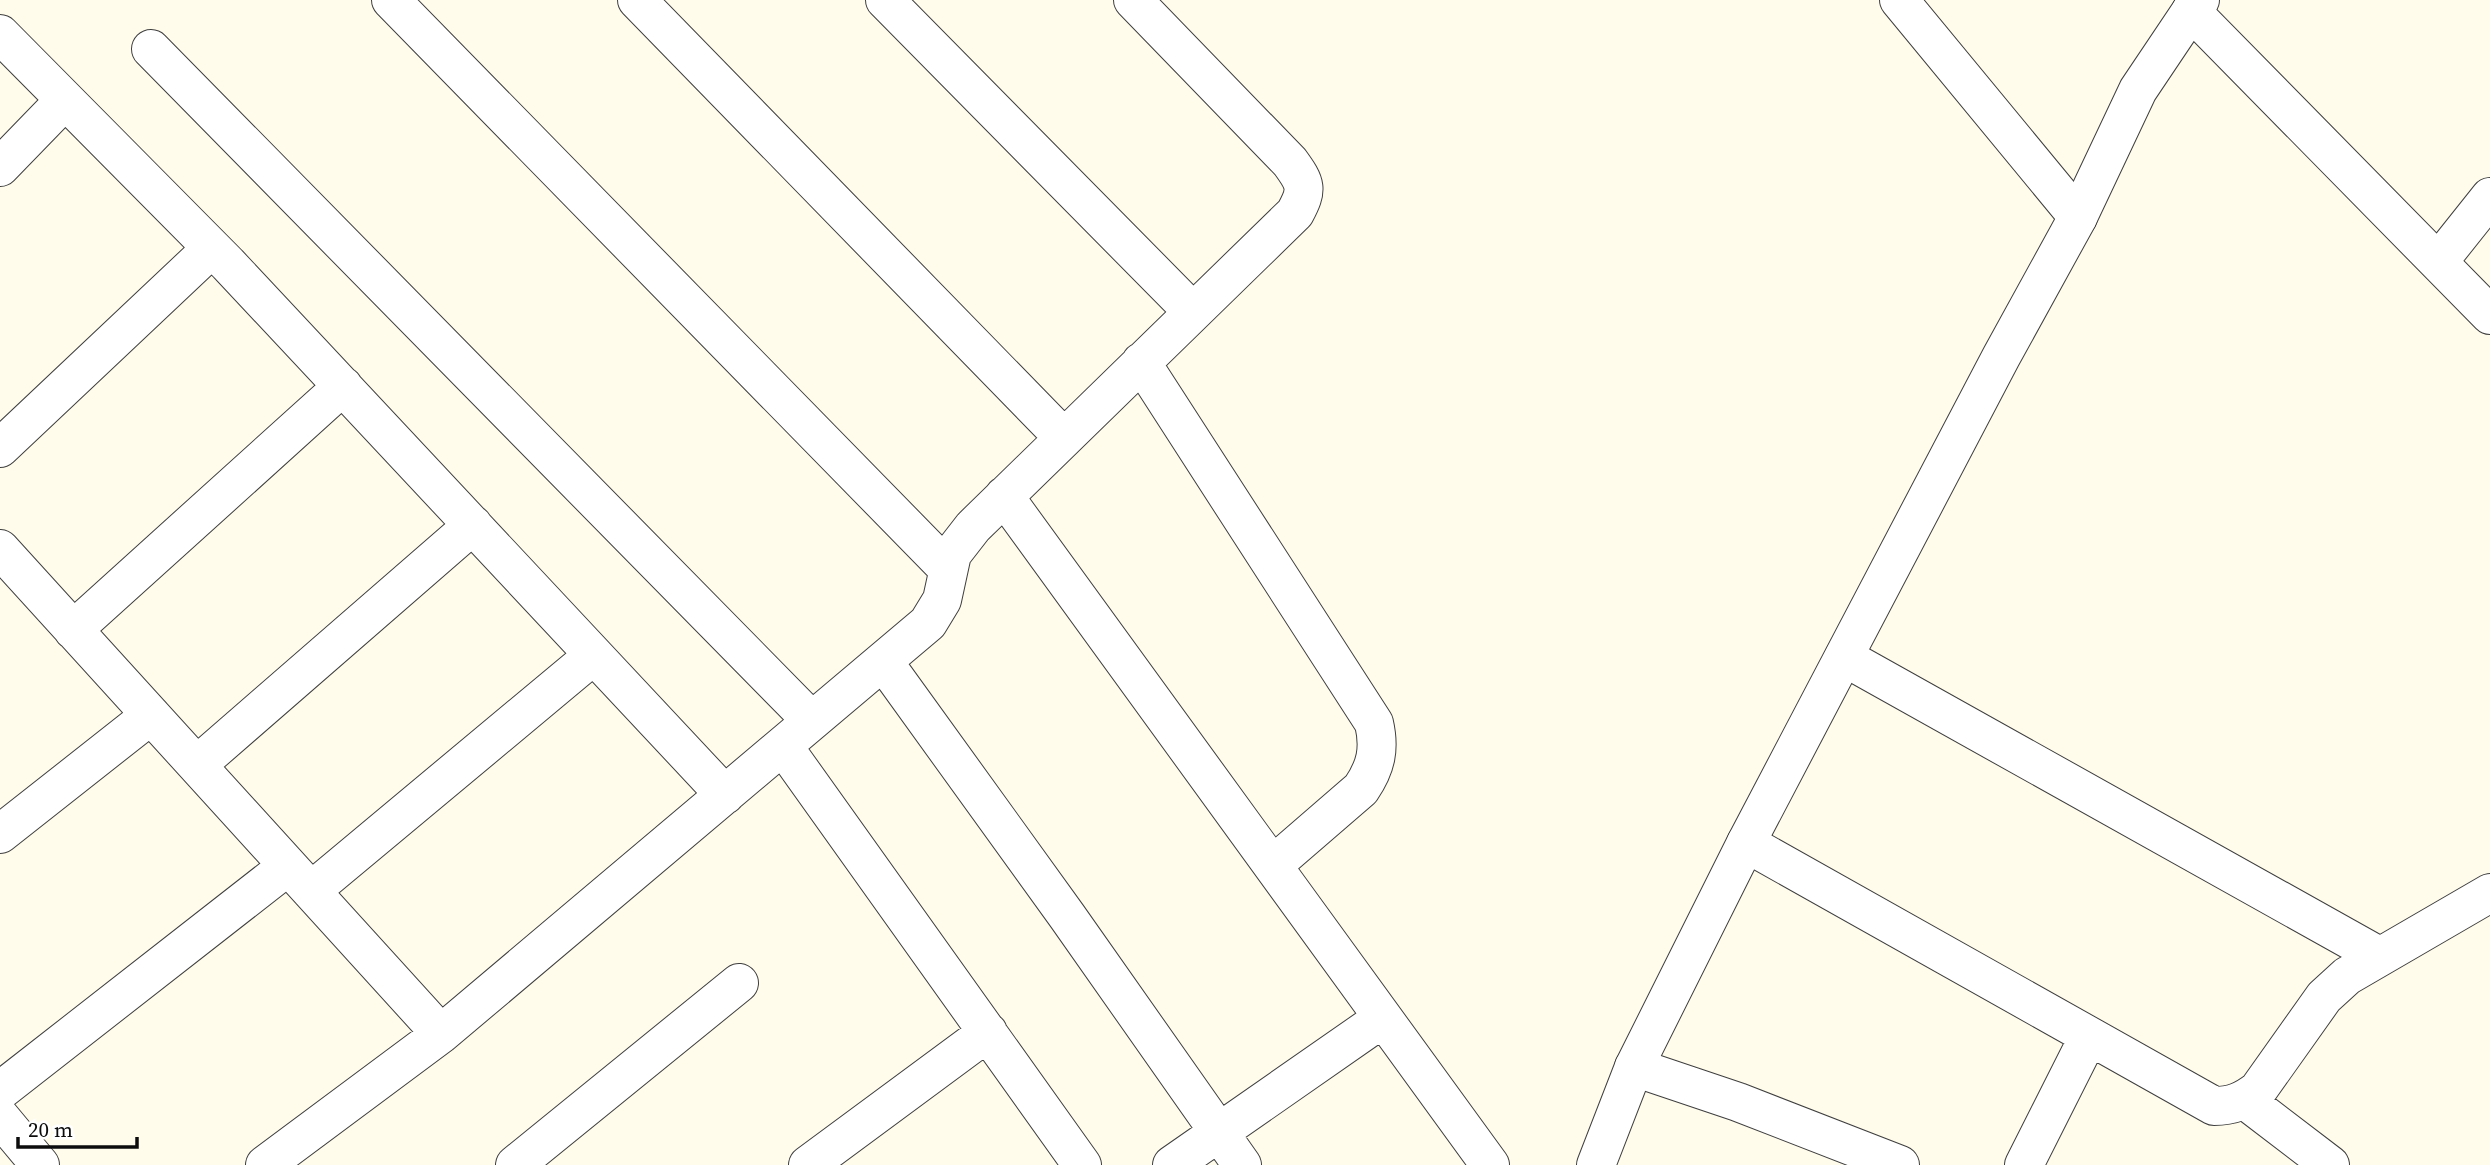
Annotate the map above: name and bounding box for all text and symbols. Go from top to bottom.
scale bar [18,1106,136,1150]
text: 20 m [28,1115,73,1144]

